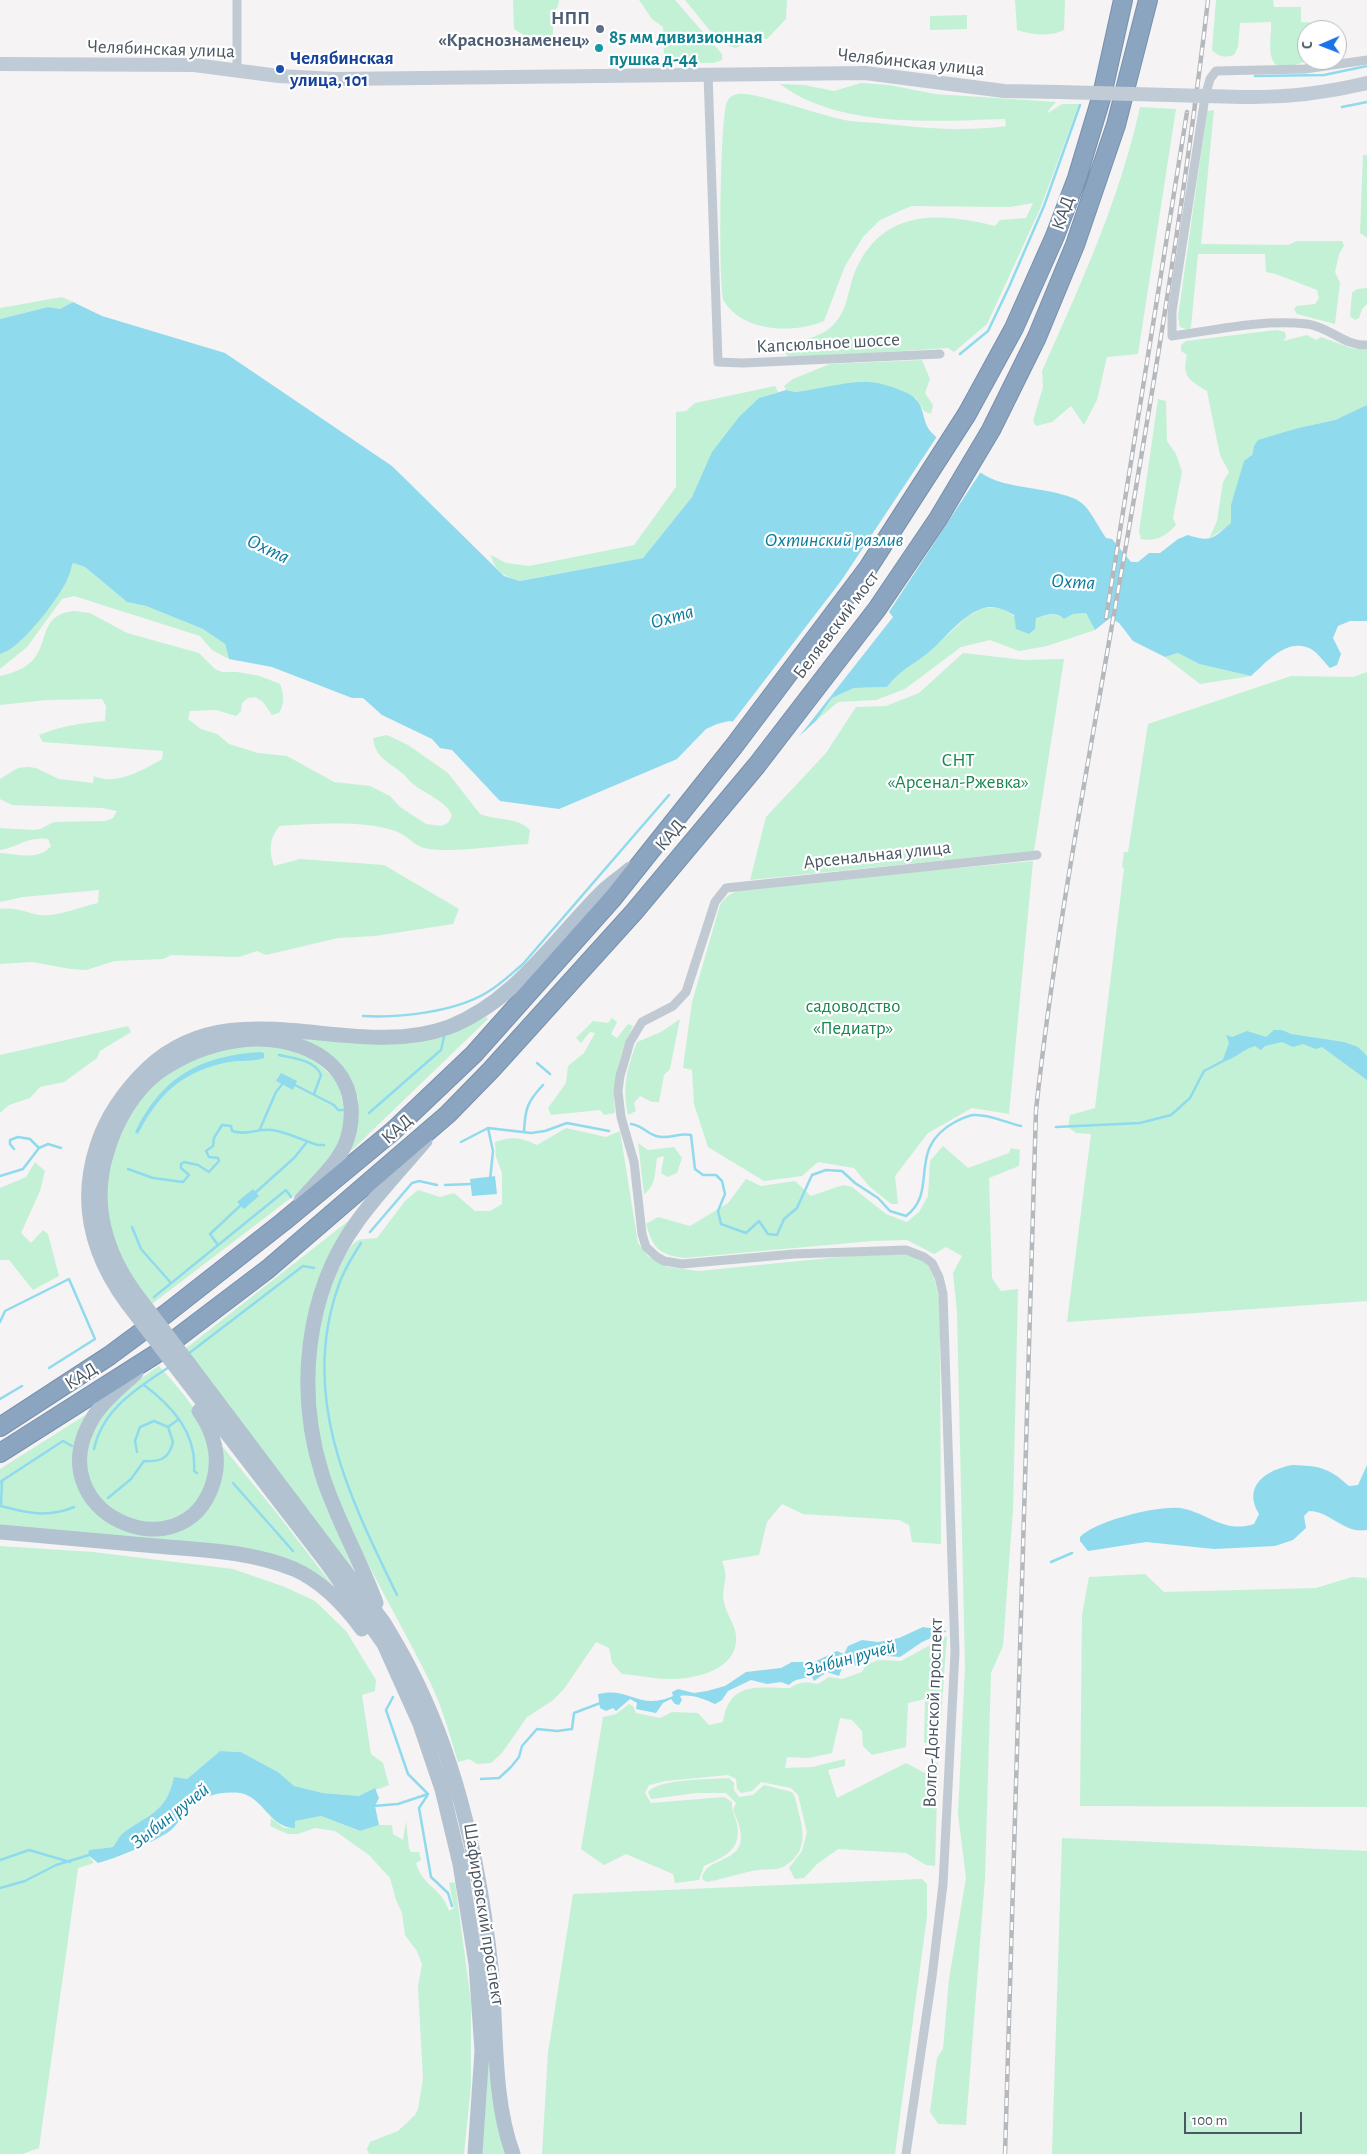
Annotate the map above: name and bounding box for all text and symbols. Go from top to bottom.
place label: НПП «Краснознаменец» [438,7,590,51]
north arrow [1297,20,1347,70]
marker: НПП «Краснознаменец» [594,23,606,35]
place label: 85 мм дивизионная пушка д-44 [609,26,763,70]
street label: Челябинская улица [87,35,235,63]
text: С [1301,41,1315,49]
marker: 85 мм дивизионная пушка д-44 [593,42,605,54]
street label: Челябинская улица [836,43,986,81]
place label: Челябинская улица, 101 [290,47,394,91]
marker: Челябинская улица, 101 [274,63,286,75]
street label: КАД [1047,193,1079,233]
street label: Капсюльное шоссе [756,328,900,358]
water label: Охтинский разлив [765,528,903,552]
water label: Охта [243,529,293,569]
street label: Беляевский мост [788,566,884,684]
water label: Охта [1050,569,1096,595]
water label: Охта [648,599,696,635]
park label: СНТ «Арсенал-Ржевка» [887,749,1029,793]
street label: КАД [650,814,690,856]
street label: Арсенальная улица [802,836,952,874]
park label: садоводство «Педиатр» [806,995,900,1039]
street label: КАД [376,1109,418,1149]
street label: КАД [60,1357,102,1395]
street label: Волго-Донской проспект [918,1618,948,1808]
water label: Зыбин ручей [802,1634,898,1682]
water label: Зыбин ручей [126,1778,214,1854]
street label: Шафировский проспект [458,1821,510,2007]
scale bar [1187,2102,1304,2134]
text: 100 m [1192,2113,1227,2128]

